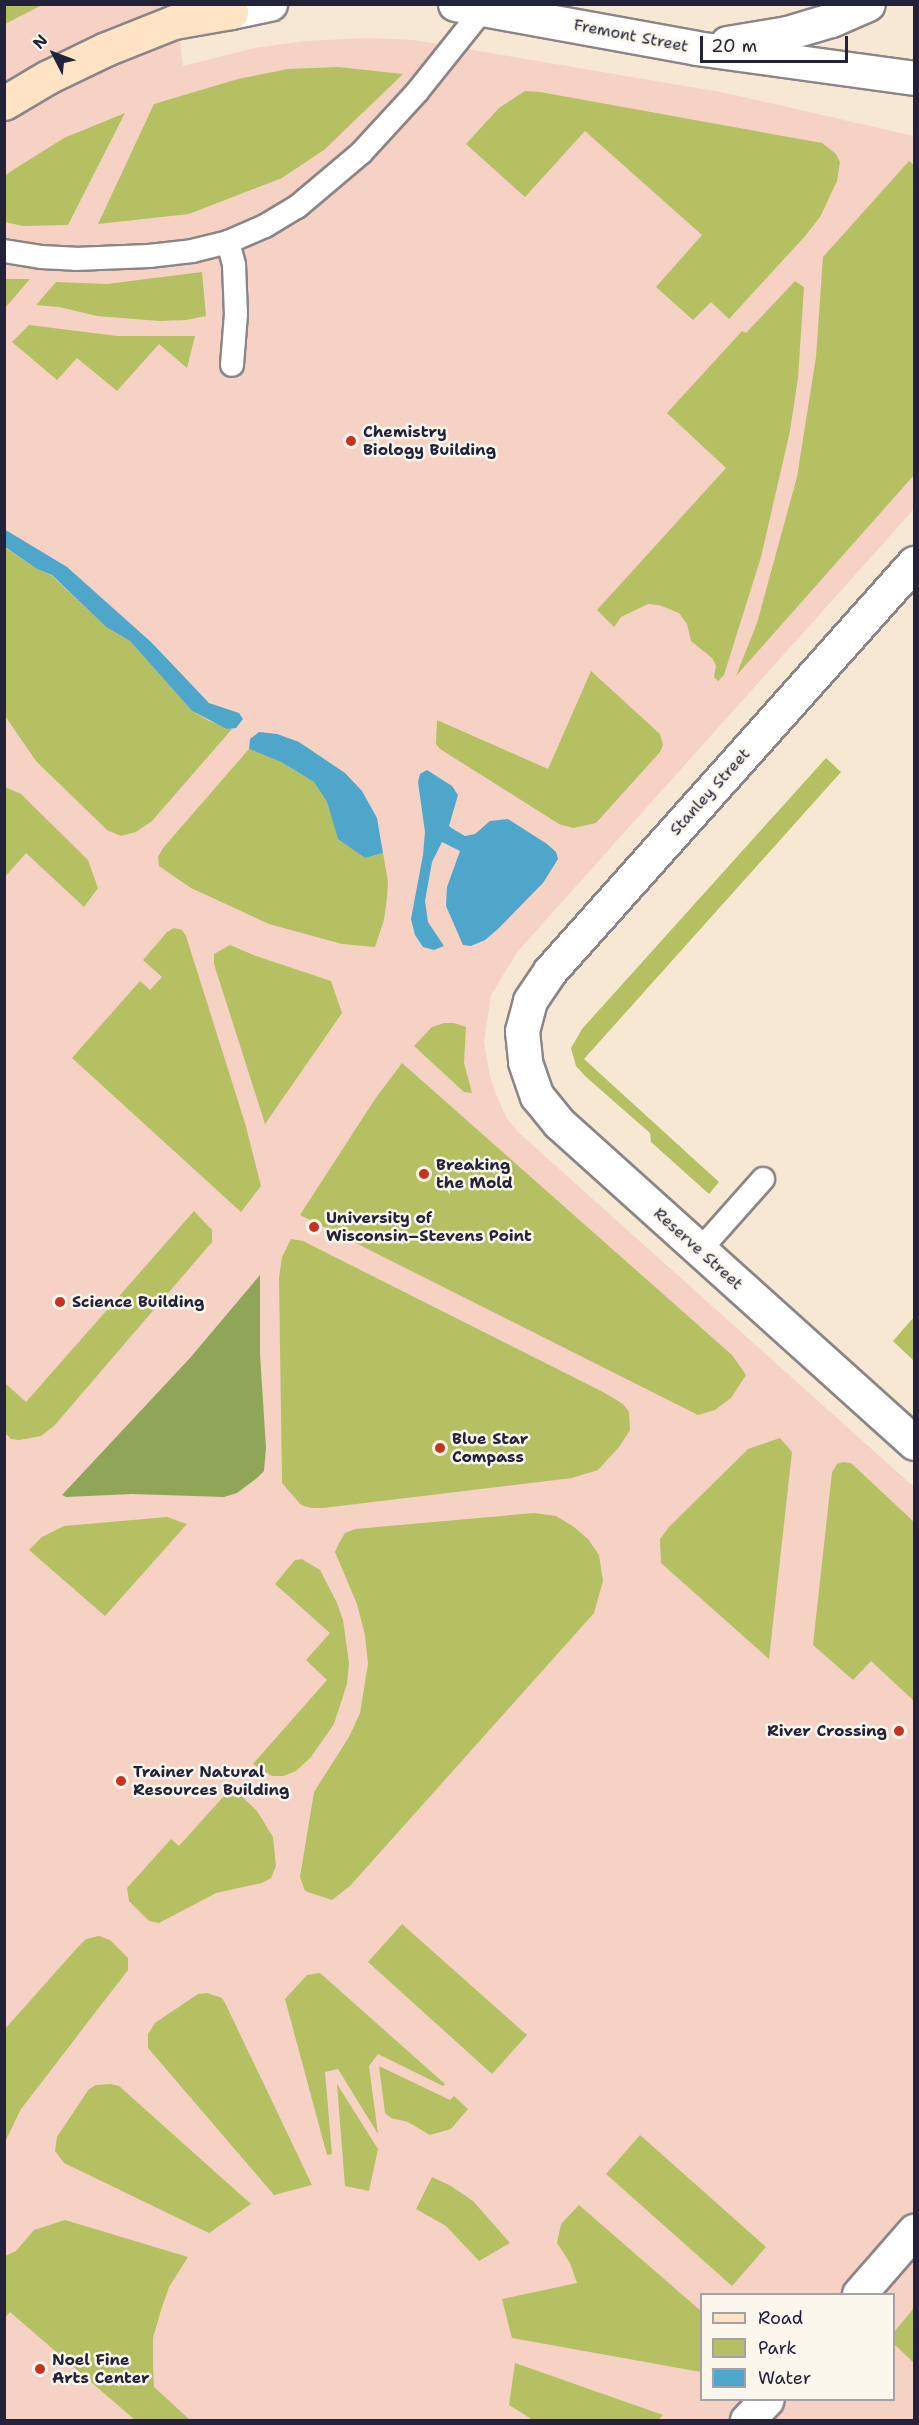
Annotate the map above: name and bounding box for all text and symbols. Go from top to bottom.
street label: Fremont Street [572,15,690,57]
north arrow [24,24,84,84]
scale bar [703,24,852,62]
text: N [28,30,52,53]
text: 20 m [711,34,757,58]
place label: Chemistry Biology Building [363,422,496,460]
marker: Chemistry Biology Building [344,434,358,448]
street label: Stanley Street [666,745,754,839]
place label: Breaking the Mold [436,1155,513,1193]
marker: Breaking the Mold [417,1167,431,1181]
street label: Reserve Street [649,1204,747,1294]
place label: University of Wisconsin–Stevens Point [326,1208,532,1246]
marker: University of Wisconsin–Stevens Point [307,1220,321,1234]
place label: Science Building [72,1292,204,1312]
marker: Science Building [53,1295,67,1309]
place label: Blue Star Compass [452,1429,528,1467]
marker: Blue Star Compass [433,1441,447,1455]
place label: River Crossing [767,1721,887,1741]
marker: River Crossing [892,1724,906,1738]
place label: Trainer Natural Resources Building [133,1762,290,1800]
marker: Trainer Natural Resources Building [114,1774,128,1788]
legend [700,2293,895,2401]
text: Road [758,2306,803,2330]
text: Park [758,2336,797,2360]
place label: Noel Fine Arts Center [52,2350,150,2388]
marker: Noel Fine Arts Center [33,2362,47,2376]
text: Water [758,2366,811,2390]

